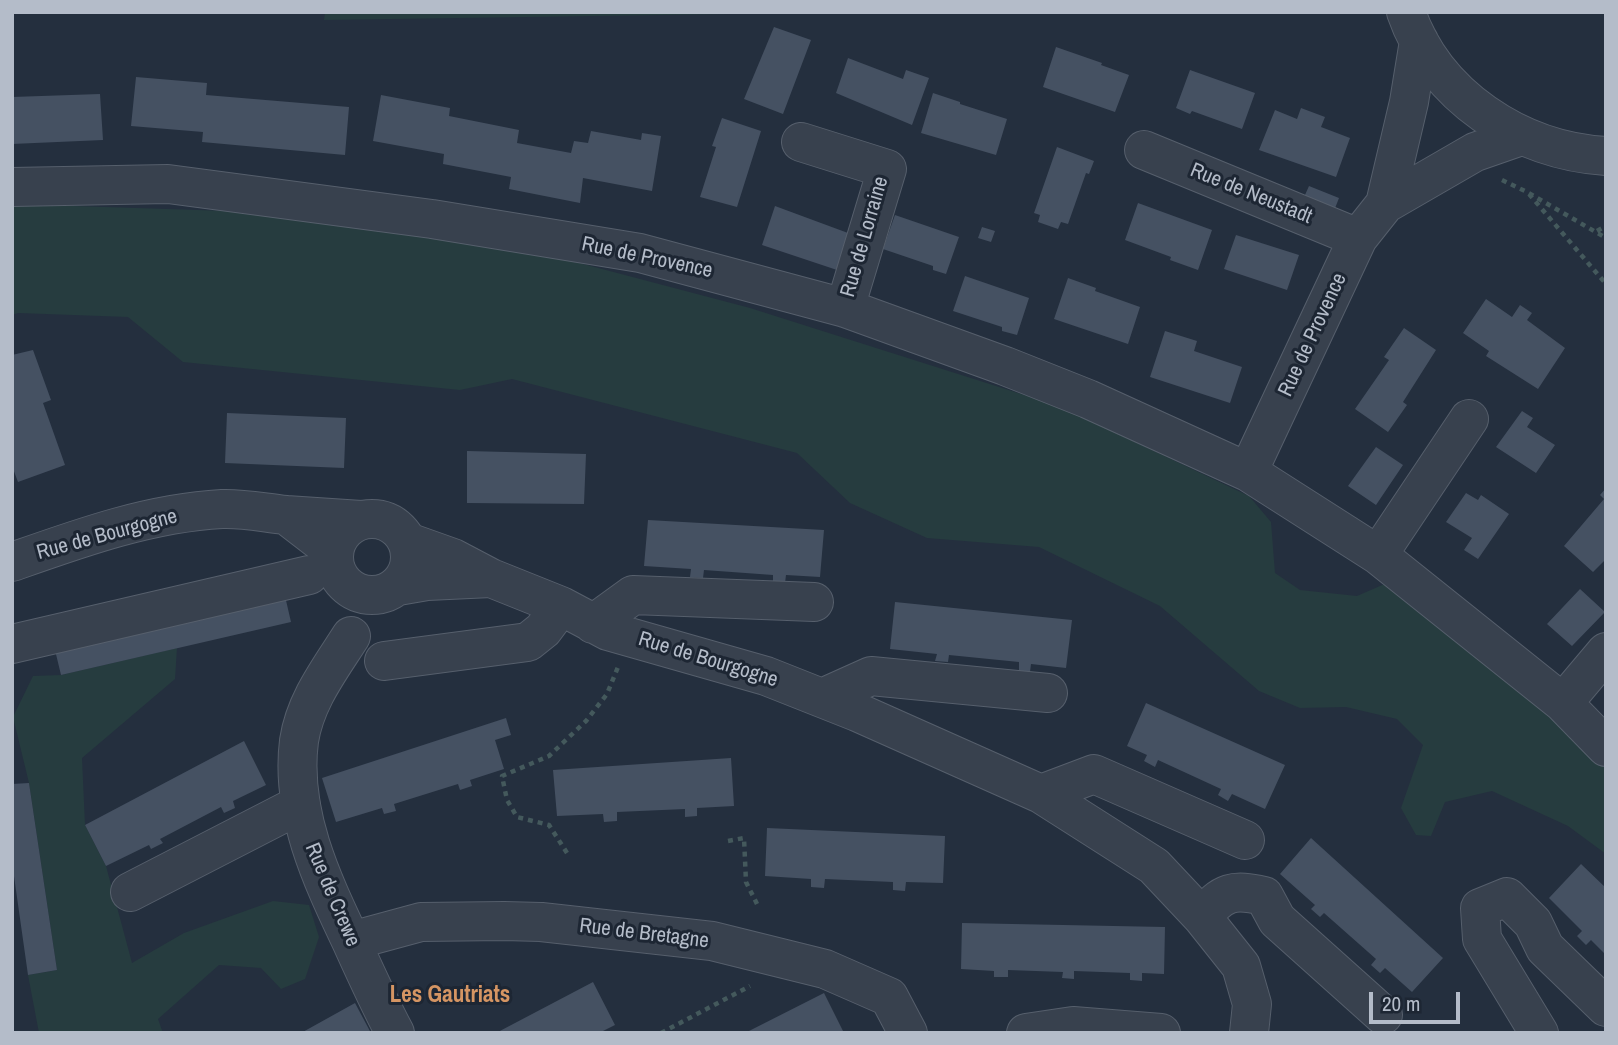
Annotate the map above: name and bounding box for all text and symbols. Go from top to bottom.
street label: Rue de Neustadt [1186,158,1316,230]
street label: Rue de Lorraine [836,174,894,300]
street label: Rue de Provence [579,232,715,284]
street label: Rue de Provence [1273,269,1353,401]
street label: Rue de Bourgogne [34,504,180,566]
street label: Rue de Bourgogne [635,627,781,693]
street label: Rue de Crewe [299,839,365,951]
street label: Rue de Bretagne [578,914,710,954]
scale bar [1373,978,1464,1022]
district label: Les Gautriats [390,982,510,1010]
text: 20 m [1382,989,1420,1018]

